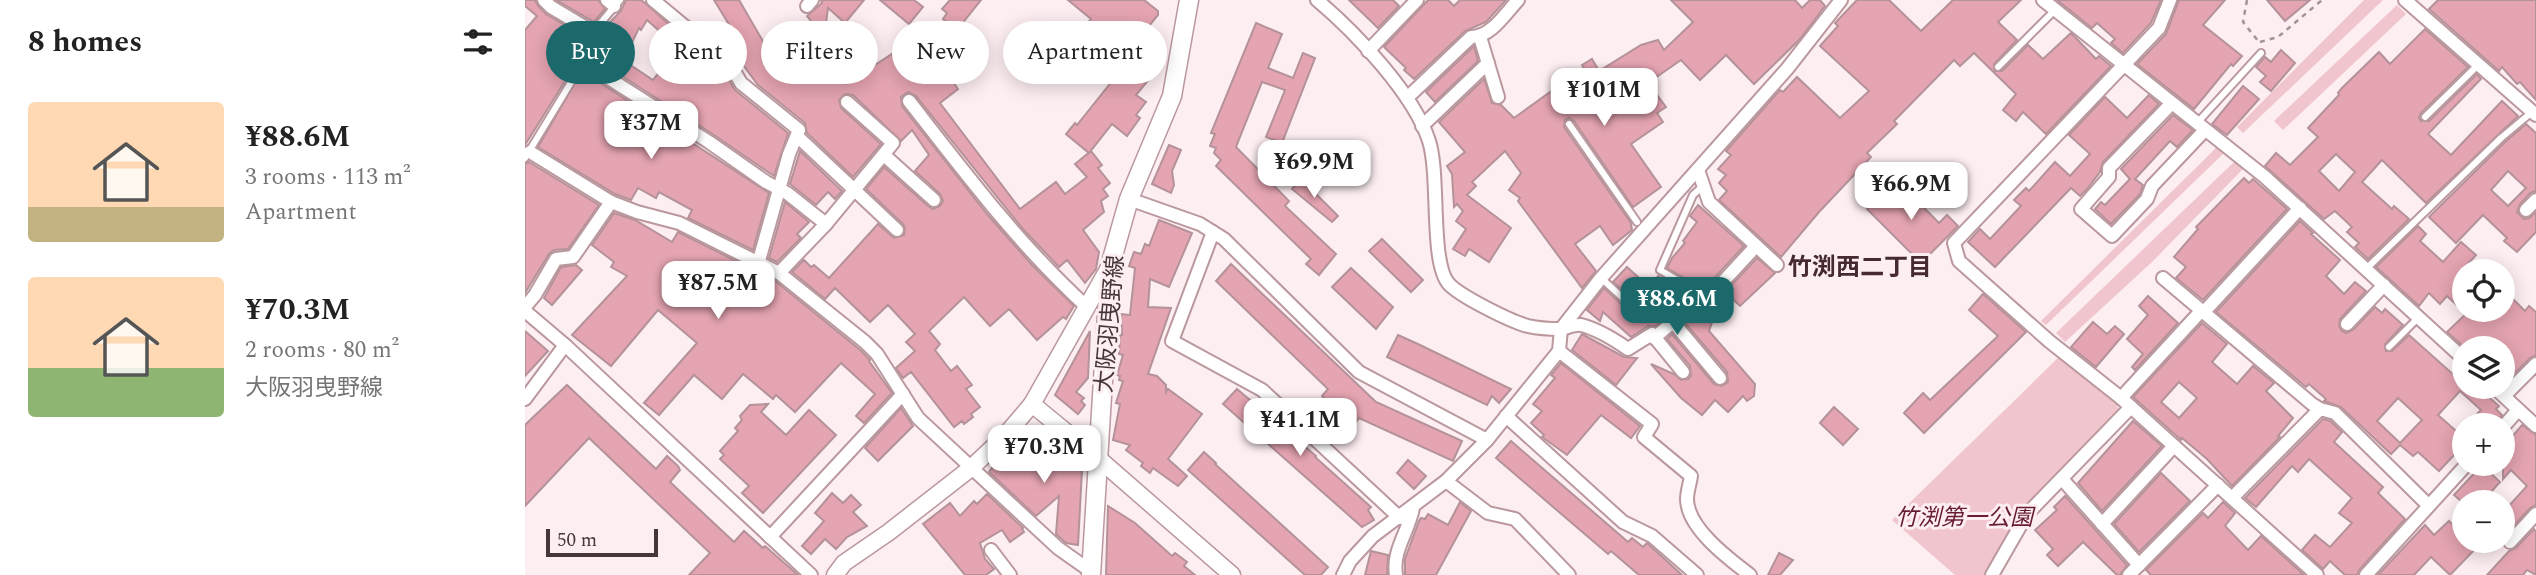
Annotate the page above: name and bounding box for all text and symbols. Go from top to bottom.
text: 8 homes [28,19,142,65]
chip: Buy [546,21,635,84]
chip: Rent [649,21,747,84]
chip: Filters [761,21,878,84]
chip: New [892,21,989,84]
chip: Apartment [1003,21,1167,84]
icon: filters [459,23,497,61]
pin: ¥101M [1555,68,1653,128]
text: ¥101M [1567,73,1641,108]
pin: ¥37M [610,102,692,161]
text: ¥37M [620,106,682,141]
text: ¥88.6M [245,114,350,160]
icon: home [84,130,168,214]
pin: ¥69.9M [1257,140,1371,200]
text: ¥69.9M [1274,145,1354,180]
text: 3 rooms · 113 m² [245,160,411,195]
pin: ¥66.9M [1854,162,1968,222]
text: ¥66.9M [1871,167,1951,202]
text: Apartment [245,195,357,230]
district label: 竹渕西二丁目 [1788,250,1932,286]
street label: 大阪羽曳野線 [1087,254,1134,394]
map controls [2452,259,2515,553]
button: locate [2452,259,2515,322]
pin: ¥87.5M [661,262,775,321]
text: ¥87.5M [678,266,758,301]
pin: ¥88.6M [1620,278,1734,337]
text: ¥88.6M [1637,282,1717,317]
text: ¥70.3M [245,287,350,333]
icon: home [84,305,168,389]
text: 2 rooms · 80 m² [245,333,399,368]
button: layers [2452,336,2515,399]
text: 大阪羽曳野線 [245,371,383,406]
pin: ¥41.1M [1243,398,1357,458]
text: ¥41.1M [1260,403,1340,438]
button: + [2452,413,2515,476]
pin: ¥70.3M [987,426,1101,485]
text: ¥70.3M [1004,430,1084,465]
button: − [2452,490,2515,553]
park label: 竹渕第一公園 [1895,501,2036,536]
scale bar [546,526,658,558]
text: 50 m [557,526,597,555]

